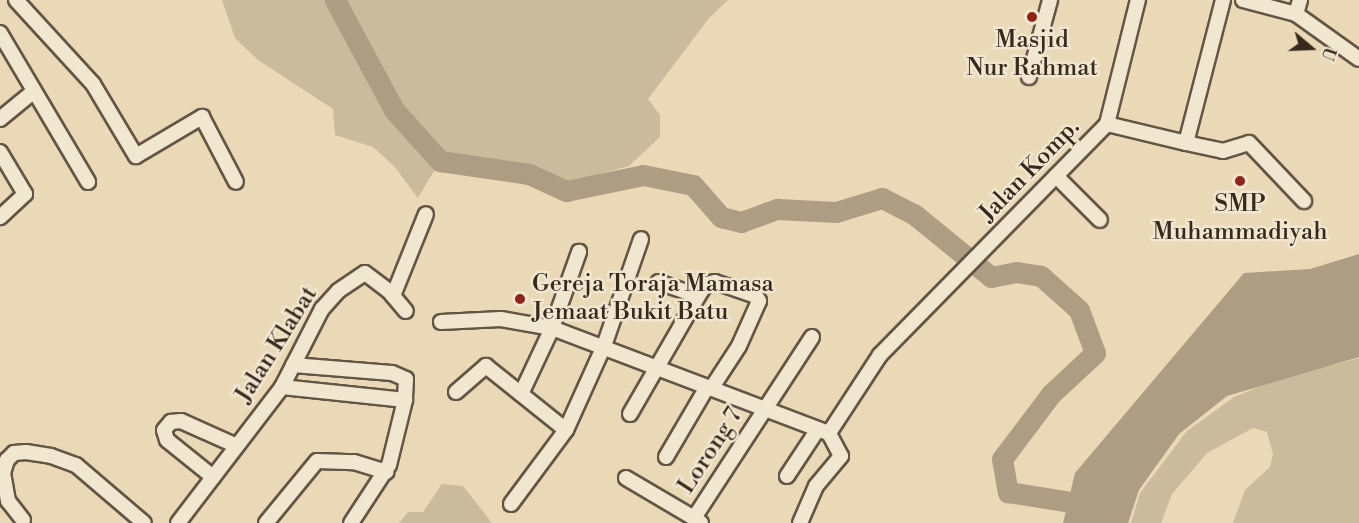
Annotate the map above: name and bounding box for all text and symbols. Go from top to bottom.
marker: Masjid Nur Rahmat [1025,10,1039,24]
north arrow [1281,18,1341,78]
place label: Masjid Nur Rahmat [966,27,1098,83]
text: U [1317,45,1339,63]
street label: Jalan Komp. [974,114,1086,228]
marker: SMP Muhammadiyah [1233,174,1247,188]
place label: SMP Muhammadiyah [1152,191,1328,247]
place label: Gereja Toraja Mamasa Jemaat Bukit Batu [532,271,774,327]
street label: Jalan Klabat [230,281,324,409]
marker: Gereja Toraja Mamasa Jemaat Bukit Batu [513,292,527,306]
street label: Lorong 7 [673,403,749,499]

